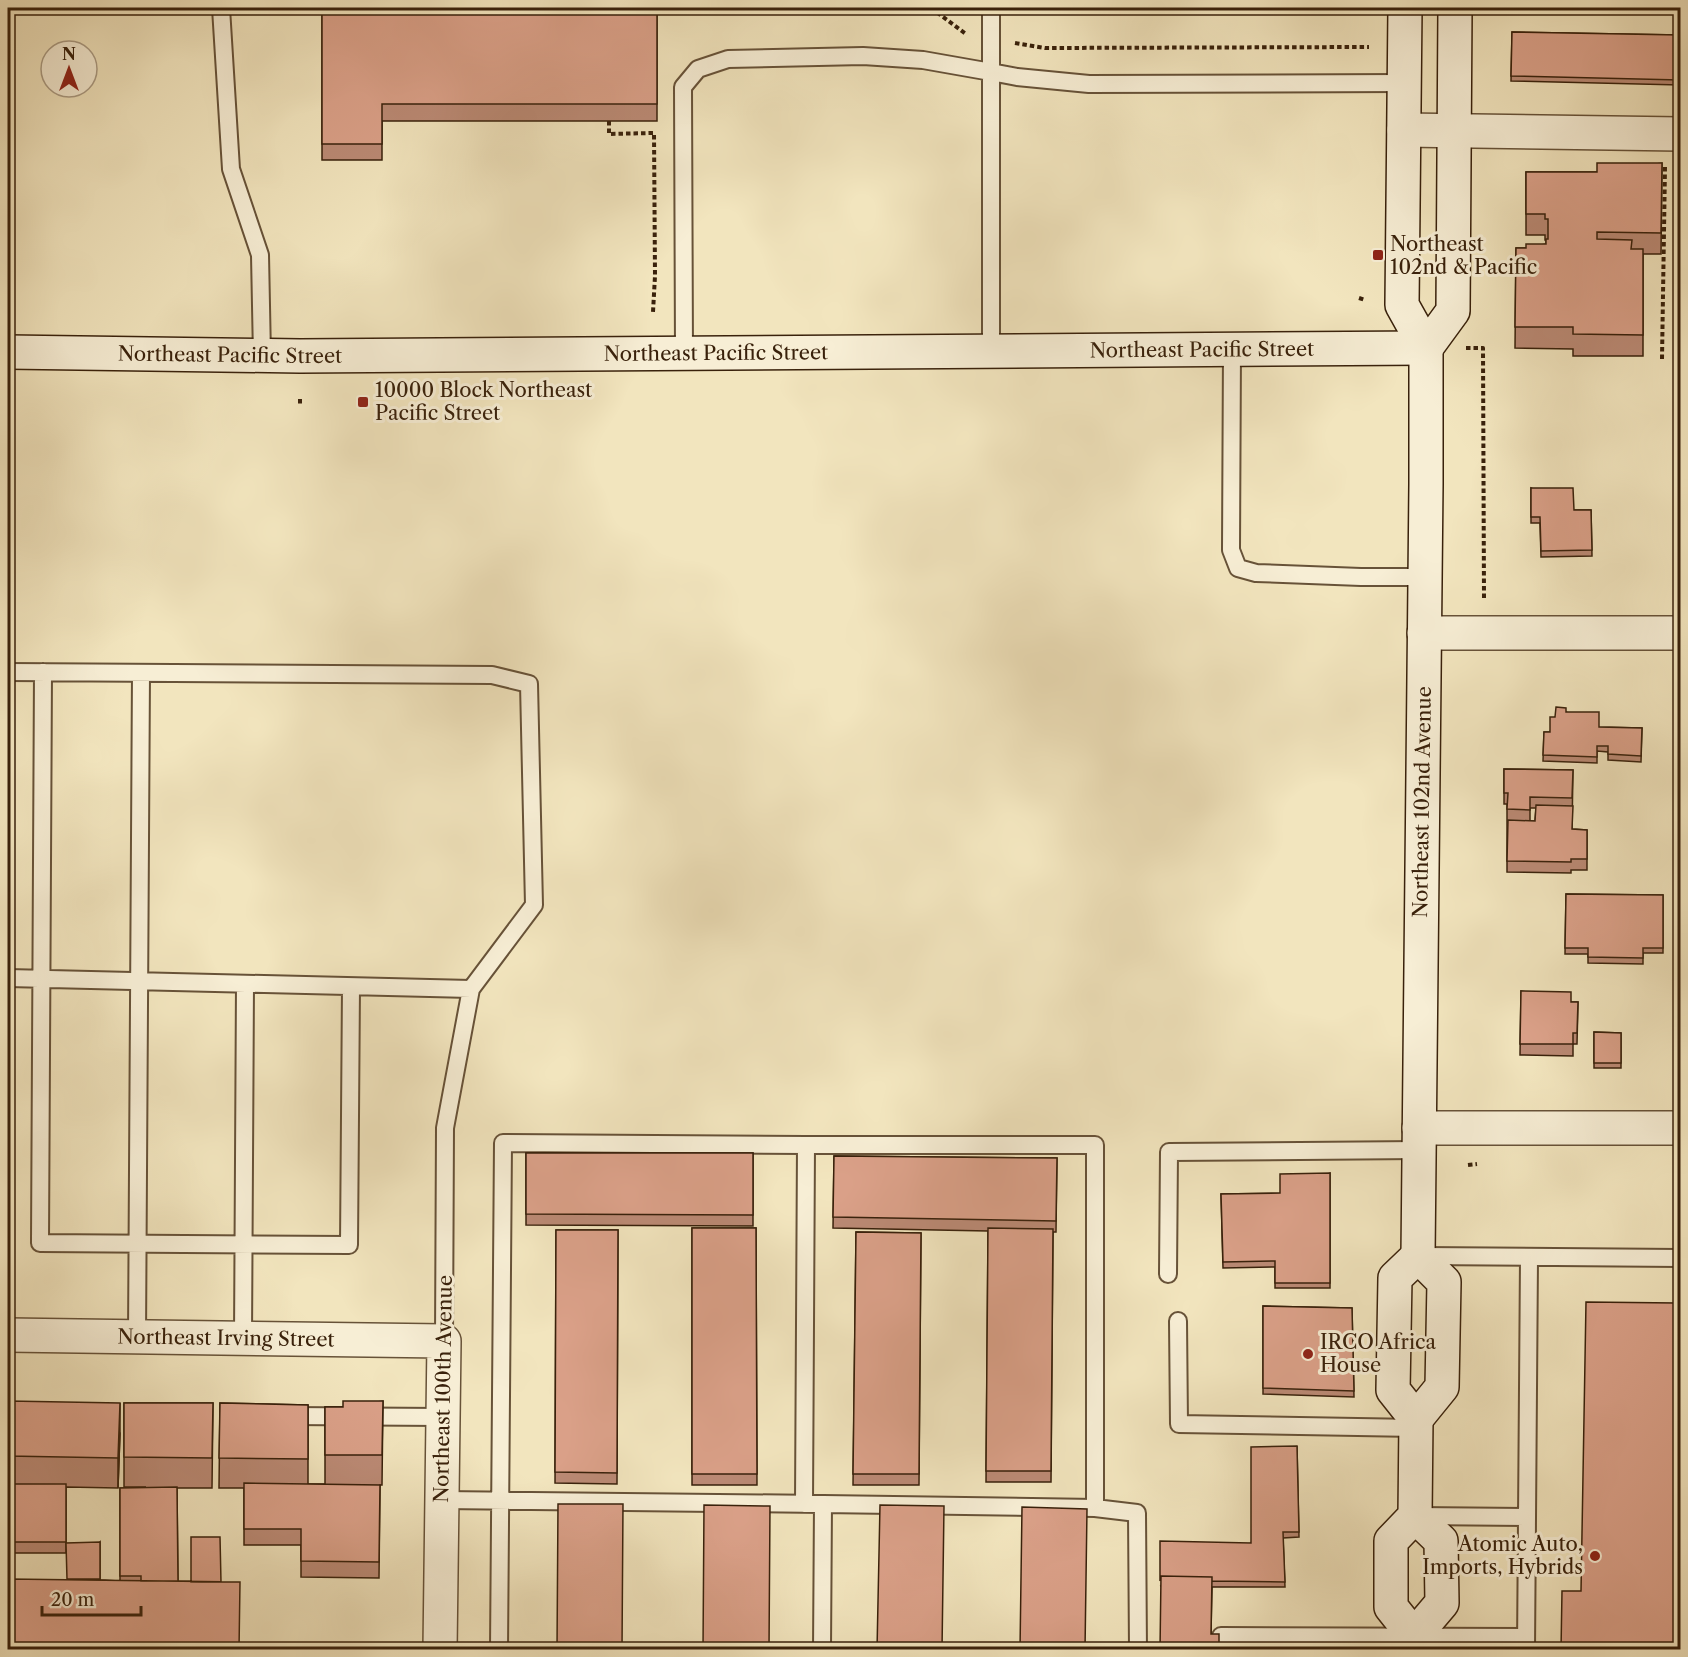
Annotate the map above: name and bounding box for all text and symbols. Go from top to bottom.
north arrow [39,39,99,99]
text: N [62,44,76,64]
place label: Northeast 102nd & Pacific [1390,232,1537,279]
marker: Northeast 102nd & Pacific [1371,248,1385,262]
street label: Northeast Pacific Street [1090,337,1314,362]
street label: Northeast Pacific Street [604,340,828,366]
street label: Northeast Pacific Street [118,342,342,368]
place label: 10000 Block Northeast Pacific Street [375,378,592,425]
marker: 10000 Block Northeast Pacific Street [356,395,370,409]
street label: Northeast 102nd Avenue [1408,686,1436,918]
street label: Northeast 100th Avenue [429,1275,457,1503]
street label: Northeast Irving Street [117,1325,335,1351]
place label: IRCO Africa House [1320,1330,1436,1377]
marker: IRCO Africa House [1301,1347,1315,1361]
place label: Atomic Auto, Imports, Hybrids [1422,1532,1583,1579]
marker: Atomic Auto, Imports, Hybrids [1588,1549,1602,1563]
scale bar [42,1579,141,1617]
text: 20 m [51,1589,95,1611]

